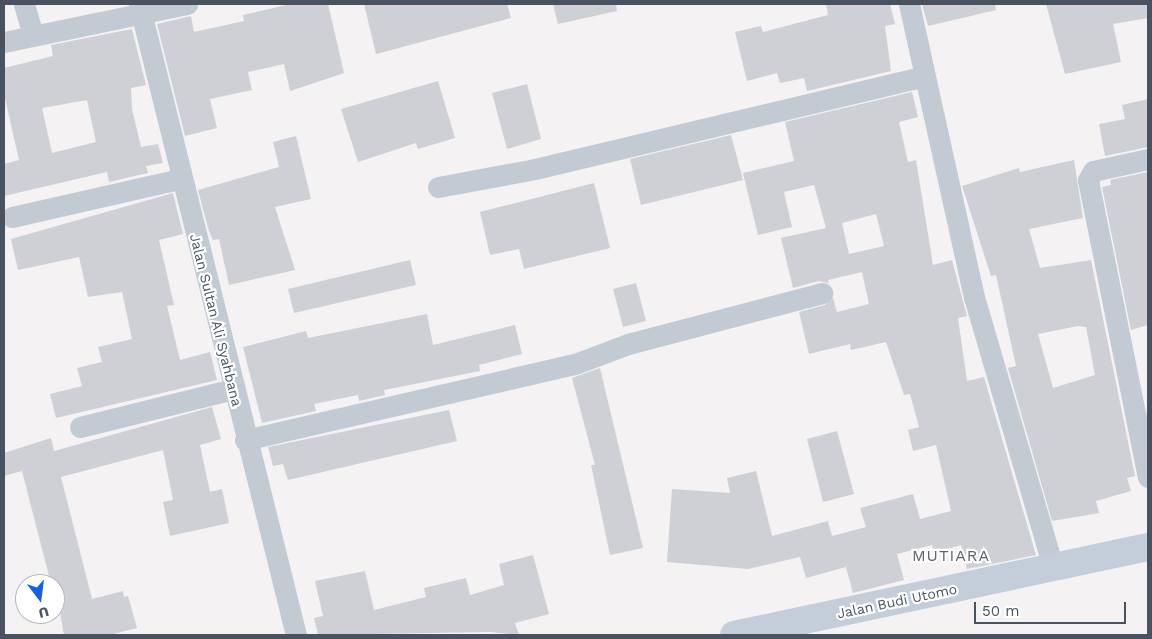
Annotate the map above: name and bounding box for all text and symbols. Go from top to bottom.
street label: Jalan Sultan Ali Syahbana [186,232,246,408]
district label: MUTIARA [911,546,991,566]
north arrow [15,574,65,624]
street label: Jalan Budi Utomo [835,580,959,622]
scale bar [977,592,1130,624]
text: 50 m [982,602,1019,620]
text: U [37,604,51,622]

